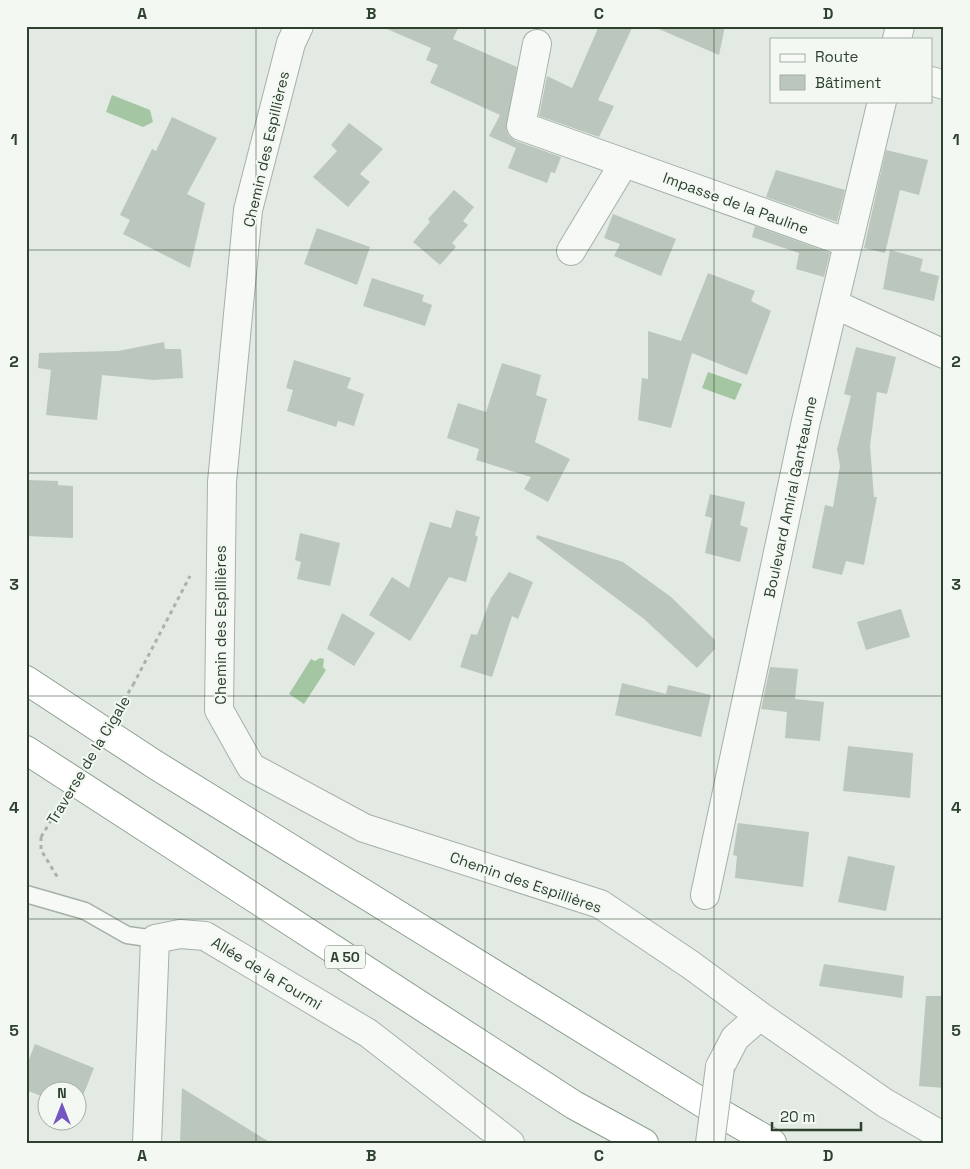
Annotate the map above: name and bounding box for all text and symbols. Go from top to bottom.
text: A [137,3,147,24]
text: B [366,3,376,24]
text: C [594,3,604,24]
text: D [823,3,833,24]
legend [770,38,932,102]
text: Route [815,47,859,66]
street label: Chemin des Espillières [239,69,293,229]
text: Bâtiment [815,73,881,92]
text: 1 [10,129,18,150]
text: 1 [952,129,960,150]
street label: Impasse de la Pauline [660,168,812,238]
text: 2 [9,351,19,372]
text: 2 [951,351,961,372]
street label: Boulevard Amiral Ganteaume [759,394,821,600]
street label: Chemin des Espillières [211,545,230,705]
text: 3 [9,574,19,595]
text: 3 [951,574,961,595]
street label: Traverse de la Cigale [42,692,134,828]
text: 4 [9,797,19,818]
text: 4 [951,797,961,818]
street label: Chemin des Espillières [448,847,605,917]
street label: Allée de la Fourmi [208,932,326,1014]
road number: A 50 [325,946,365,969]
text: 5 [9,1020,19,1041]
text: 5 [951,1020,961,1041]
north arrow [38,1082,88,1132]
text: N [57,1084,67,1102]
scale bar [772,1099,861,1131]
text: 20 m [780,1107,815,1126]
text: A [137,1145,147,1166]
text: B [366,1145,376,1166]
text: C [594,1145,604,1166]
text: D [823,1145,833,1166]

